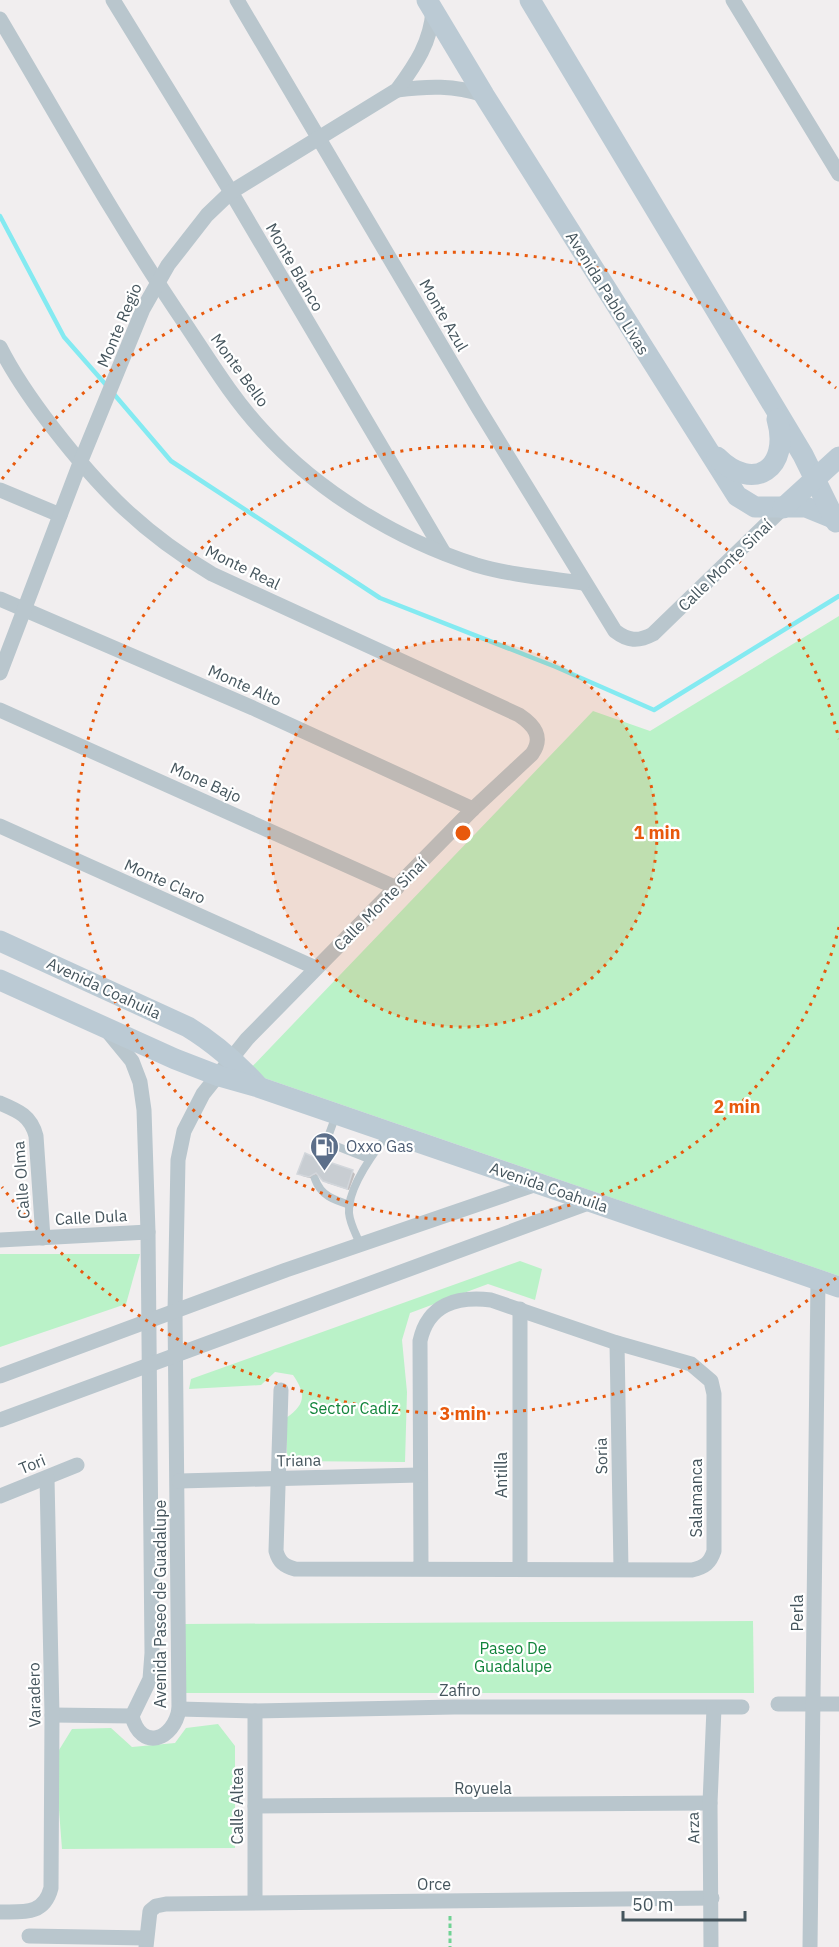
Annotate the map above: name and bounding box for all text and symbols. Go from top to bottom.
street label: Monte Blanco [262,219,328,315]
street label: Avenida Pablo Livas [562,228,654,358]
street label: Monte Azul [415,275,473,355]
street label: Monte Regio [92,280,146,370]
street label: Monte Bello [207,329,273,411]
street label: Calle Monte Sinaí [674,515,776,615]
street label: Monte Real [202,540,284,594]
street label: Monte Alto [205,660,285,710]
street label: Mone Bajo [167,757,245,807]
text: 1 min [633,821,681,844]
centre of rings [453,823,473,843]
street label: Calle Monte Sinaí [329,853,431,955]
street label: Monte Claro [121,854,209,908]
street label: Avenida Coahuila [44,953,165,1023]
text: 2 min [713,1095,761,1118]
fuel station icon: Oxxo Gas [309,1130,341,1172]
place label: Oxxo Gas [346,1136,414,1156]
street label: Calle Olma [8,1140,34,1220]
street label: Avenida Coahuila [487,1157,611,1217]
street label: Calle Dula [54,1205,128,1229]
park label: Sector Cadiz [309,1398,399,1418]
text: 3 min [439,1402,487,1425]
street label: Soria [591,1437,611,1475]
street label: Tori [16,1450,48,1478]
street label: Triana [277,1450,322,1470]
street label: Antilla [491,1451,511,1498]
street label: Salamanca [686,1458,706,1537]
street label: Avenida Paseo de Guadalupe [150,1500,170,1708]
street label: Perla [787,1594,807,1631]
park label: Paseo De Guadalupe [474,1638,552,1676]
street label: Varadero [23,1662,45,1728]
street label: Zafiro [439,1680,481,1700]
street label: Calle Altea [227,1767,247,1845]
street label: Royuela [454,1778,512,1798]
street label: Arza [682,1811,704,1844]
street label: Orce [417,1874,451,1894]
scale bar [623,1884,744,1922]
text: 50 m [632,1893,674,1916]

